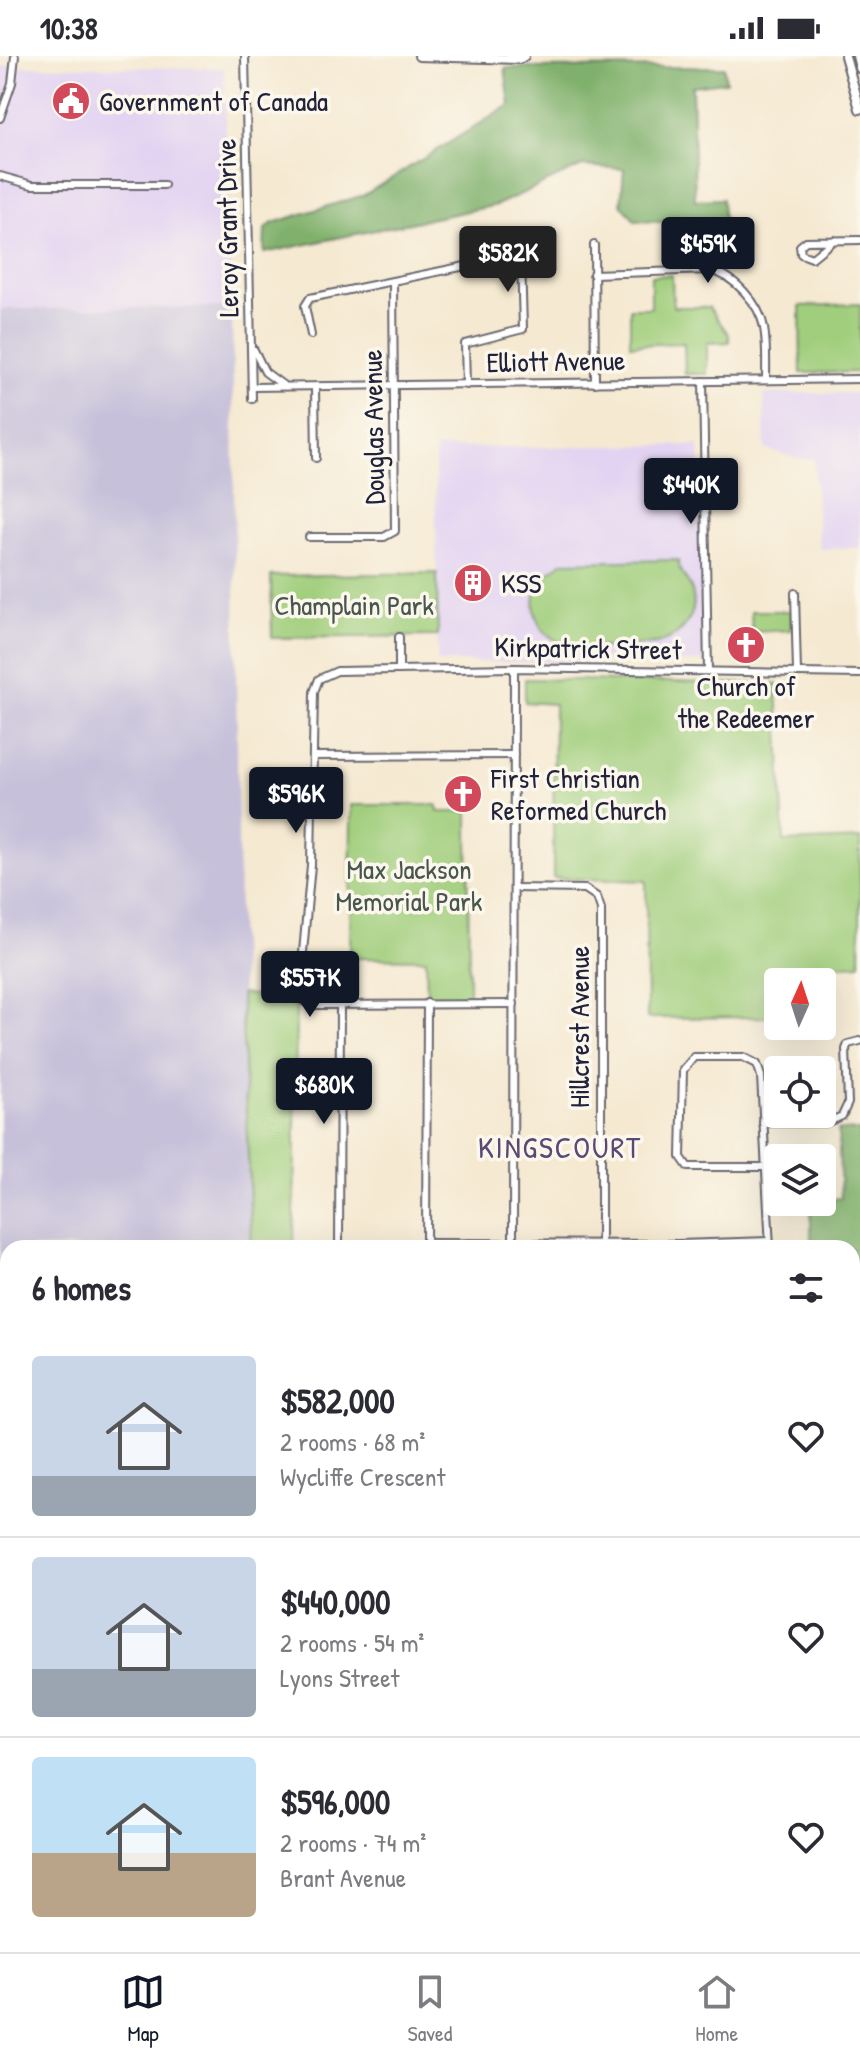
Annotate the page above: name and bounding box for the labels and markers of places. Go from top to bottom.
public building icon: Government of Canada [50,80,92,122]
place label: Government of Canada [99,82,328,120]
pin: $459K [652,217,764,285]
pin: $582K [452,226,564,294]
pin: $440K [635,458,747,526]
building icon: KSS [452,562,494,604]
place label: KSS [501,564,541,602]
church icon: Church of the Redeemer [725,624,767,666]
place label: Church of the Redeemer [677,667,815,737]
place label: First Christian Reformed Church [490,759,666,829]
pin: $596K [240,767,352,835]
church icon: First Christian Reformed Church [442,773,484,815]
pin: $557K [254,951,366,1019]
pin: $680K [268,1058,380,1126]

